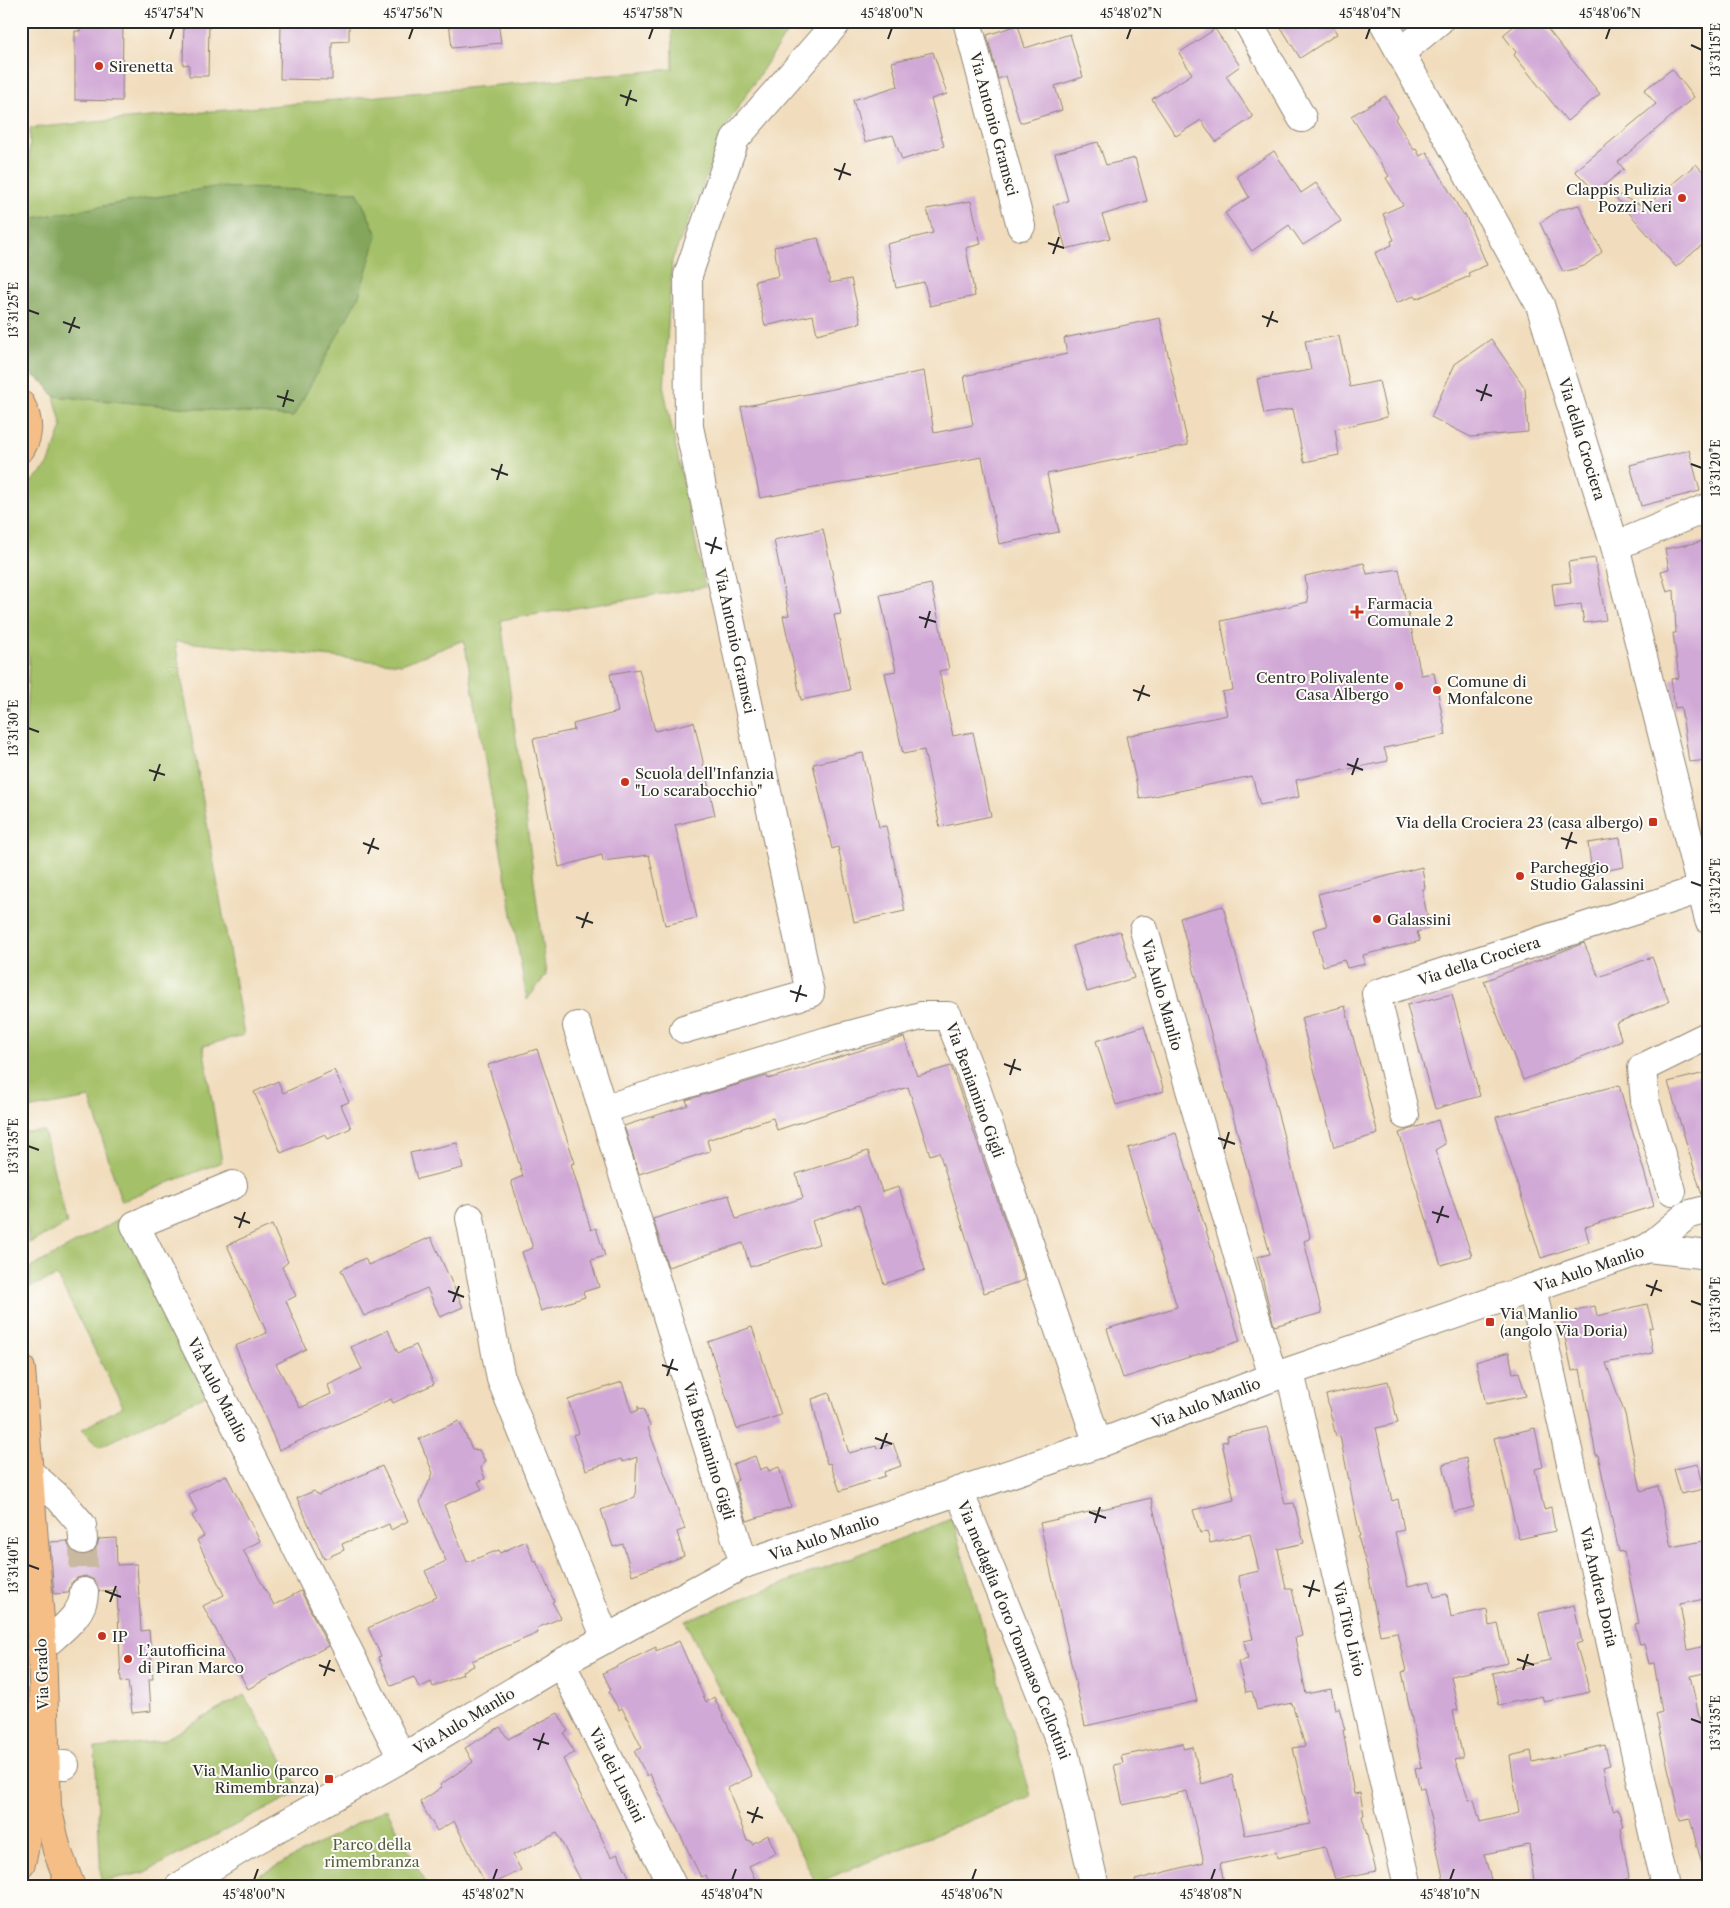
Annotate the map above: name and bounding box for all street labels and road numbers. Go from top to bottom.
street label: Via Antonio Gramsci [965,49,1022,198]
street label: Via della Crociera [1554,374,1610,503]
street label: Via Antonio Gramsci [710,566,760,716]
street label: Via della Crociera [1415,932,1542,990]
street label: Via Aulo Manlio [1137,936,1187,1053]
street label: Via Beniamino Gigli [941,1019,1008,1161]
street label: Via Aulo Manlio [1531,1241,1646,1297]
street label: Via Aulo Manlio [183,1334,253,1445]
street label: Via Aulo Manlio [1148,1374,1263,1433]
street label: Via Beniamino Gigli [679,1379,739,1522]
street label: Via medaglia d'oro Tommaso Cellottini [953,1497,1075,1762]
street label: Via Aulo Manlio [766,1509,881,1565]
street label: Via Andrea Doria [1576,1524,1622,1649]
street label: Via Tito Livio [1329,1579,1369,1678]
street label: Via Grado [31,1638,53,1711]
street label: Via Aulo Manlio [409,1683,518,1759]
street label: Via dei Lussini [585,1724,649,1826]

